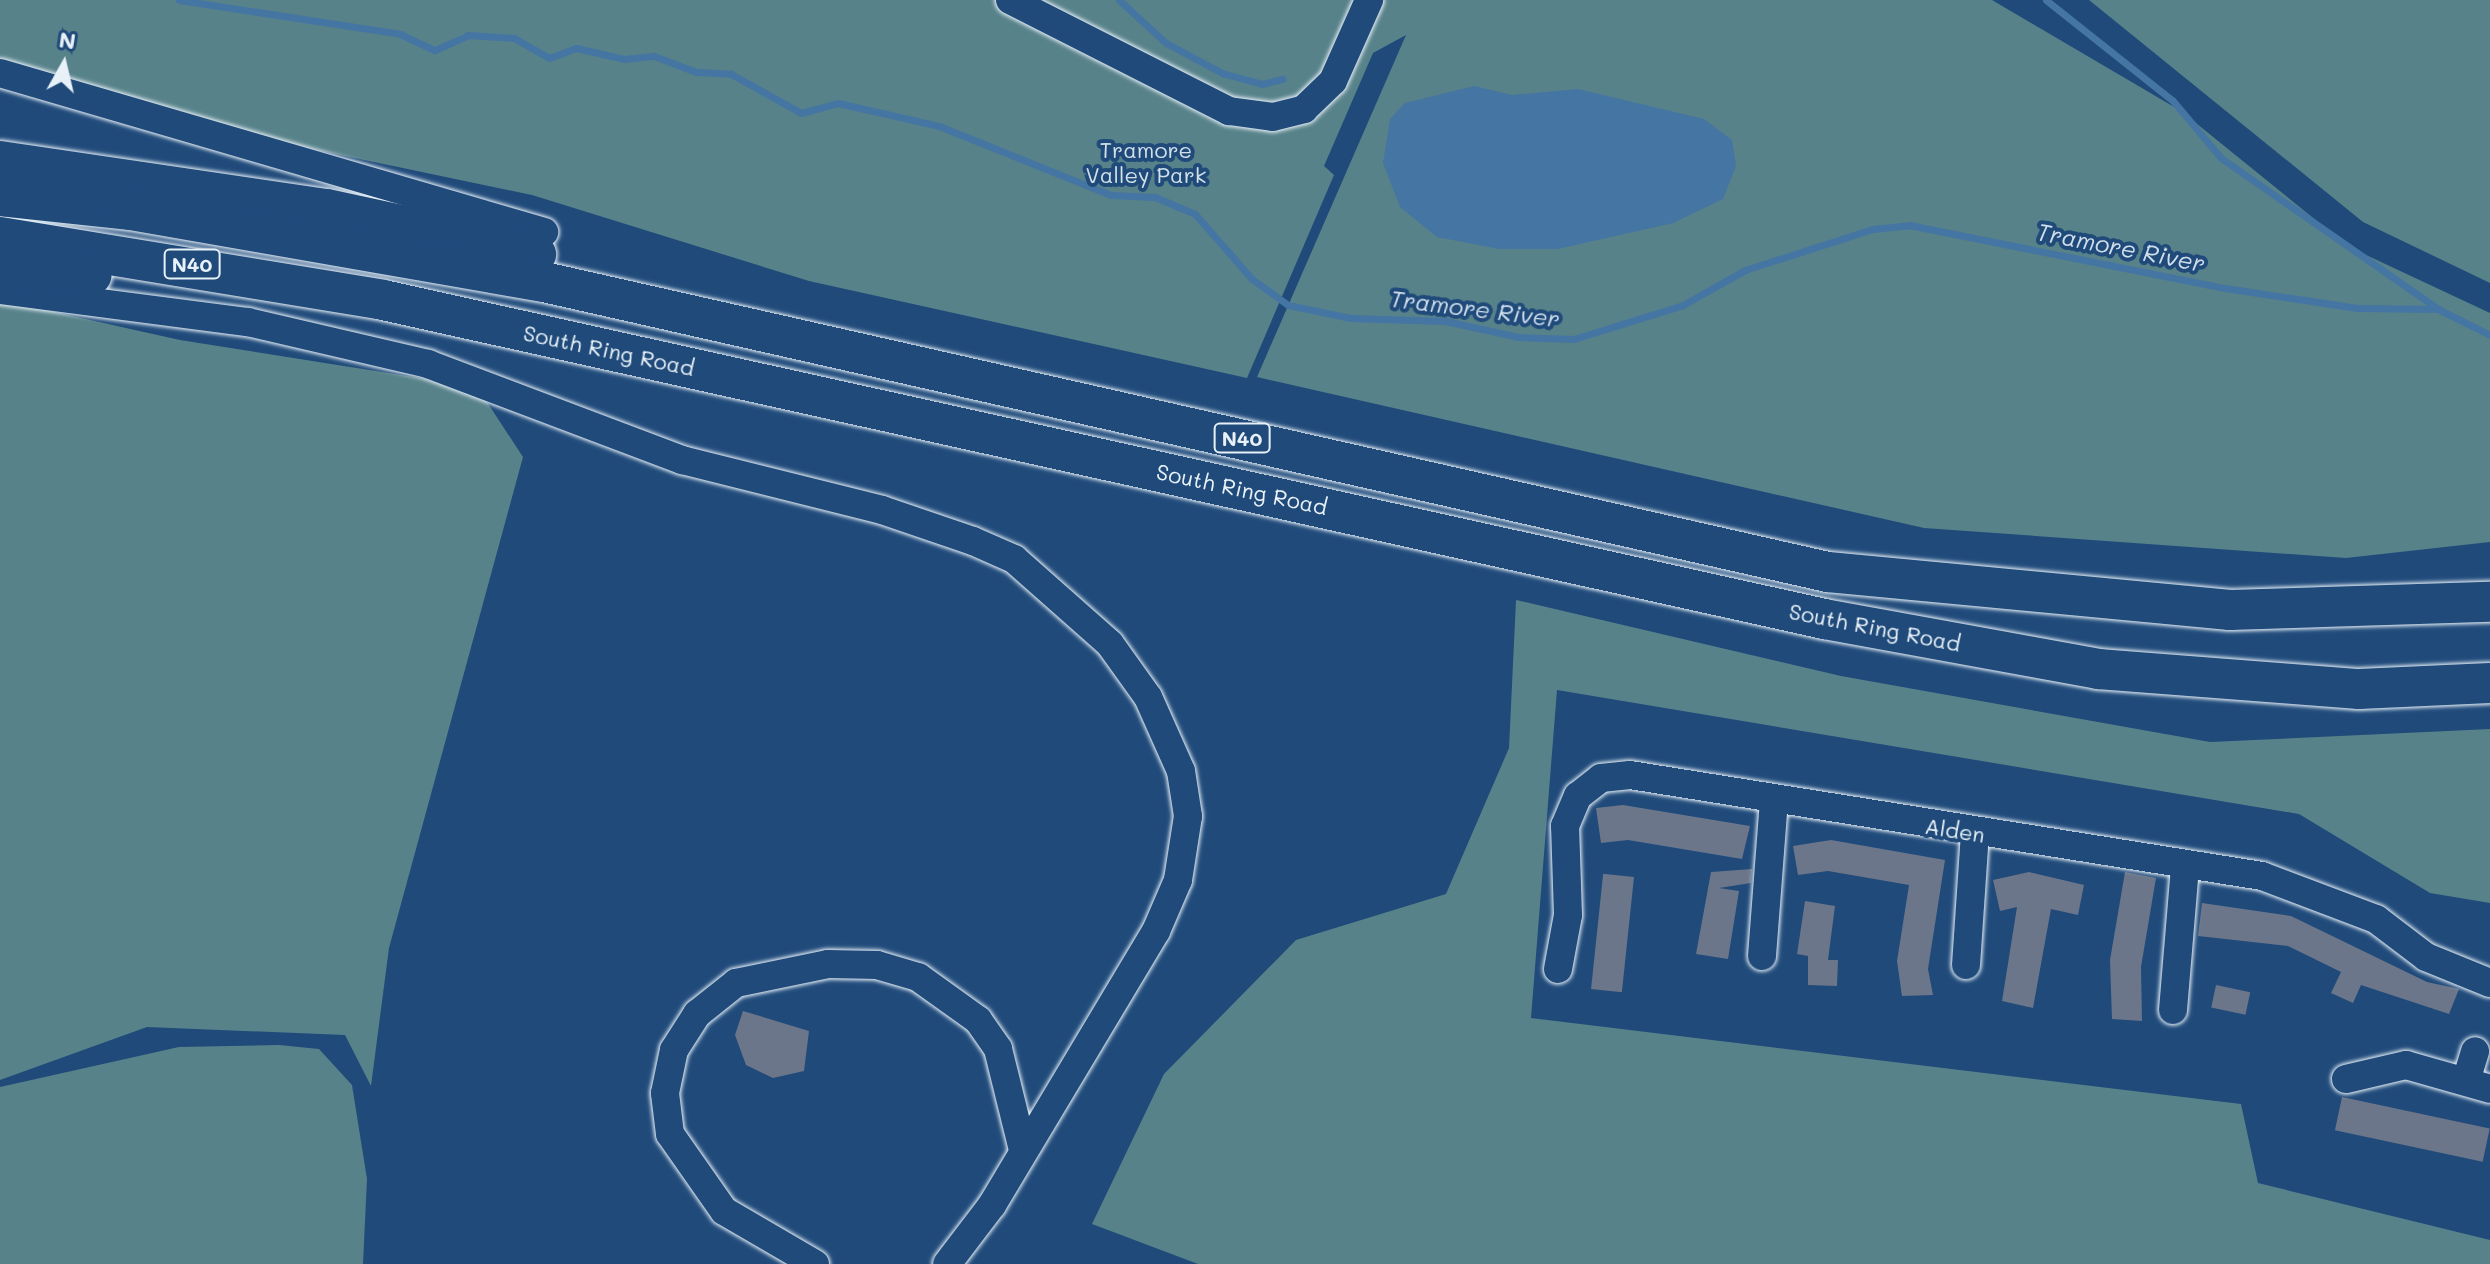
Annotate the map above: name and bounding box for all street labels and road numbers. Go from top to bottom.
road number: N40 [162,248,222,280]
street label: South Ring Road [521,319,697,381]
road number: N40 [1212,422,1272,454]
street label: South Ring Road [1154,458,1330,520]
street label: South Ring Road [1787,597,1963,657]
street label: Alden [1923,812,1987,848]

